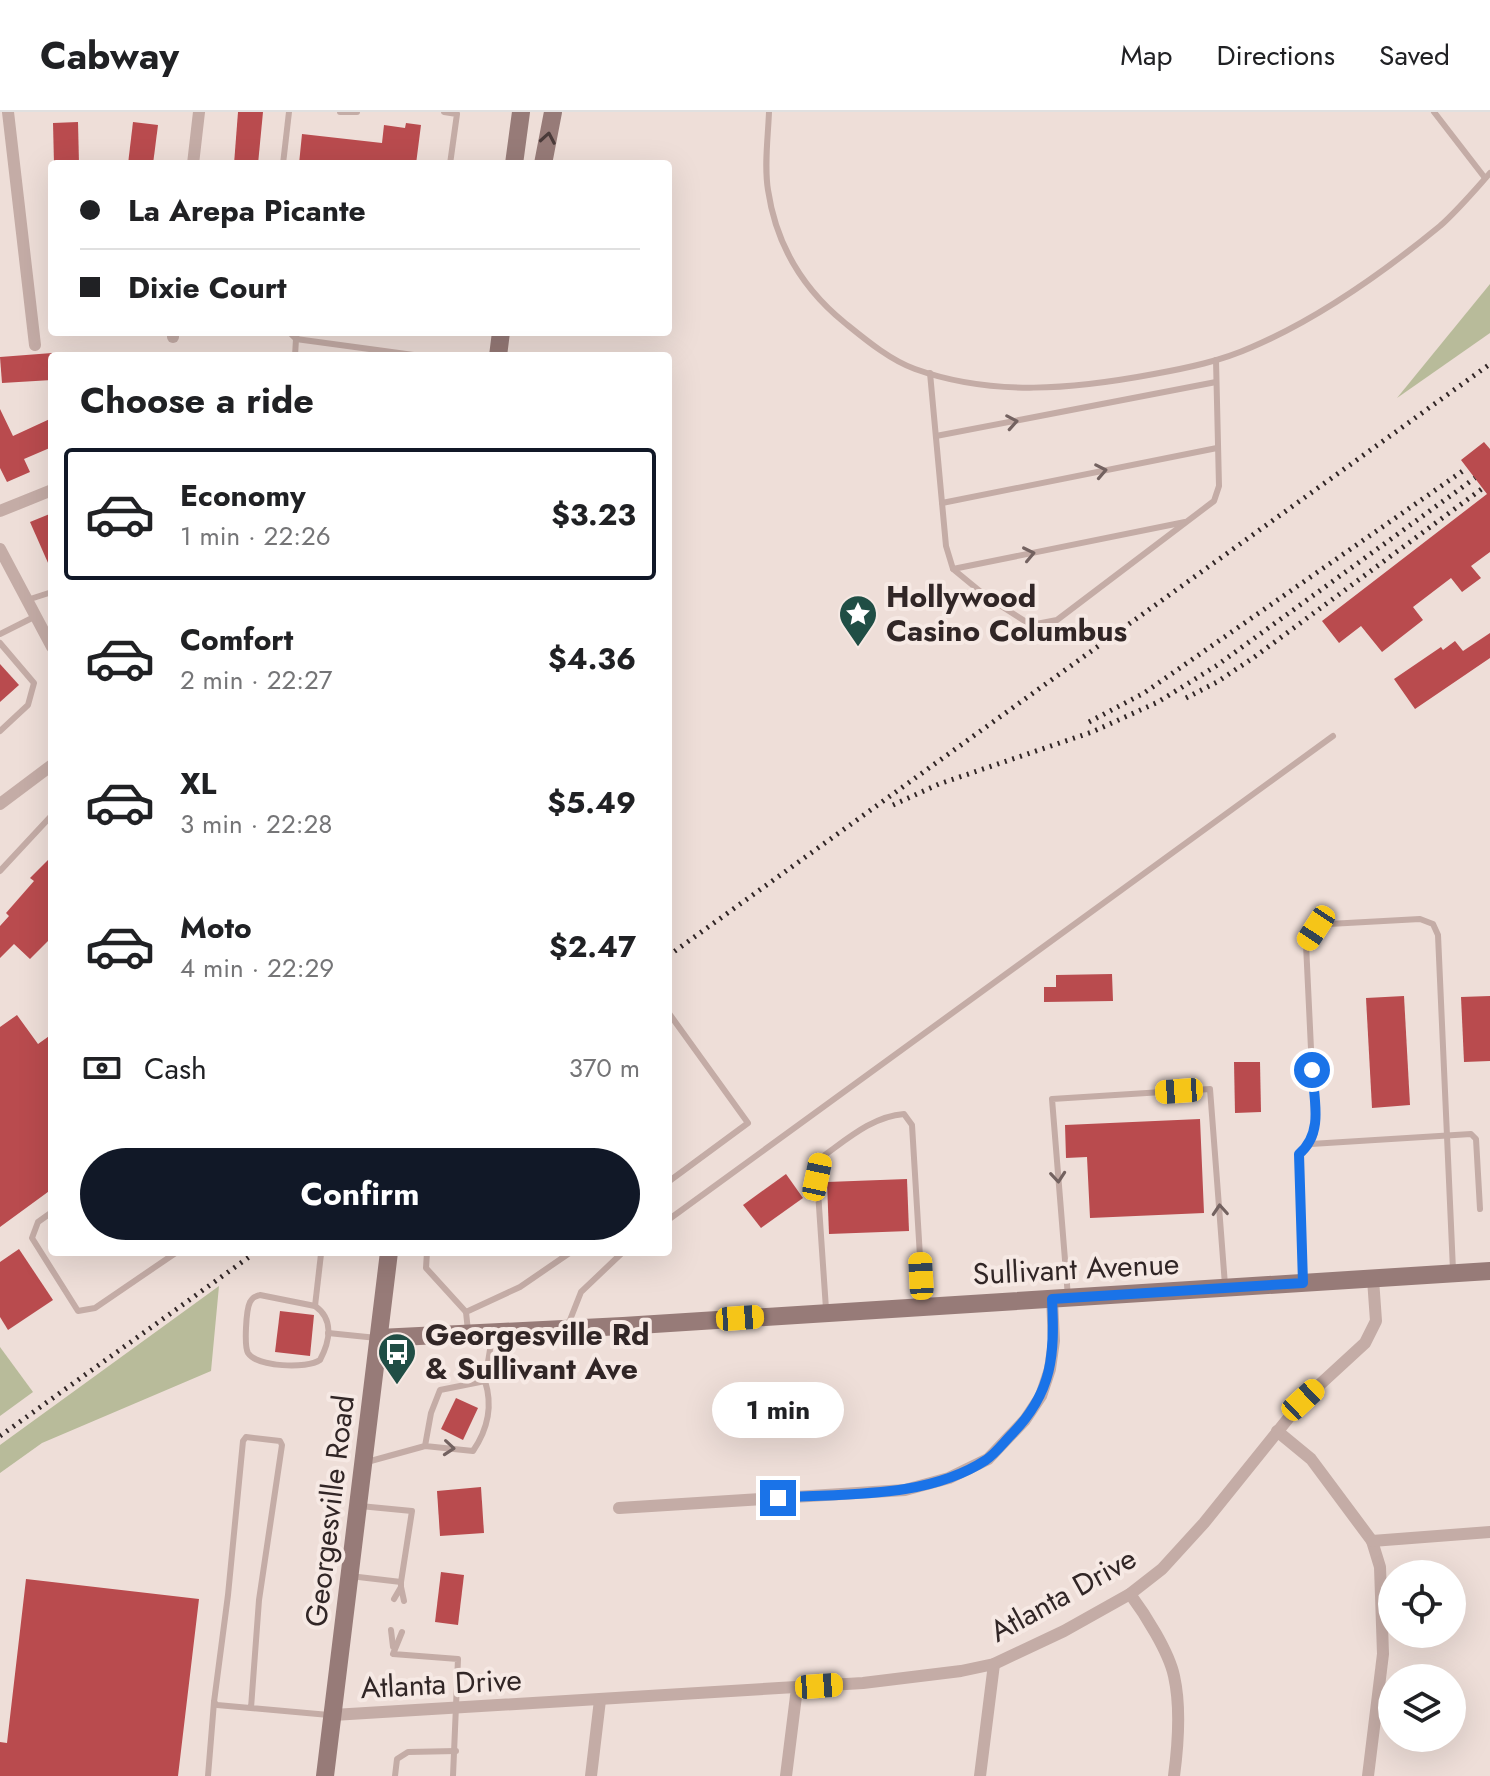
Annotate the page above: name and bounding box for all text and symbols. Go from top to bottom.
text: Cabway [40,28,179,83]
text: Map [1120,35,1172,76]
text: Directions [1216,35,1335,76]
text: Saved [1379,35,1450,76]
one-way arrow [538,131,555,145]
text: La Arepa Picante [128,189,366,232]
text: Dixie Court [128,266,287,309]
text: Choose a ride [80,374,314,426]
one-way arrow [1006,415,1019,432]
one-way arrow [1093,463,1107,480]
text: Economy [180,474,306,517]
icon: car [84,478,156,550]
text: $3.23 [551,493,636,536]
text: 1 min · 22:26 [180,517,331,555]
one-way arrow [1023,546,1036,563]
place label: Hollywood Casino Columbus [886,575,1127,652]
place icon: Hollywood Casino Columbus [837,593,879,648]
text: Comfort [180,618,293,661]
icon: car [84,622,156,694]
text: $4.36 [548,637,636,680]
text: 2 min · 22:27 [180,661,333,699]
text: XL [180,762,216,805]
icon: car [84,766,156,838]
text: $5.49 [547,781,636,824]
text: 3 min · 22:28 [180,805,332,843]
car [1293,901,1339,955]
text: Moto [180,906,252,949]
icon: car [84,910,156,982]
text: $2.47 [549,925,636,968]
text: 4 min · 22:29 [180,949,334,987]
icon: cash [80,1046,124,1090]
text: Cash [144,1047,207,1090]
text: 370 m [569,1049,640,1087]
route start [1294,1052,1330,1088]
car [1154,1077,1204,1105]
button: Confirm [80,1148,640,1240]
car [800,1151,834,1203]
one-way arrow [1050,1171,1067,1184]
one-way arrow [1211,1203,1228,1216]
street label: Sullivant Avenue [972,1242,1180,1295]
car [908,1251,934,1301]
car [715,1304,765,1332]
place label: Georgesville Rd & Sullivant Ave [425,1313,650,1390]
bus stop icon: Georgesville Rd & Sullivant Ave [376,1331,418,1386]
car [1277,1375,1329,1425]
callout: 1 min [712,1382,844,1438]
text: 1 min [746,1391,810,1429]
street label: Georgesville Road [294,1393,365,1629]
one-way arrow [443,1440,456,1457]
route end [760,1480,796,1516]
street label: Atlanta Drive [982,1537,1144,1652]
map controls [1378,1560,1466,1752]
button: locate [1378,1560,1466,1648]
street label: Atlanta Drive [359,1658,523,1709]
button: layers [1378,1664,1466,1752]
car [794,1672,844,1700]

